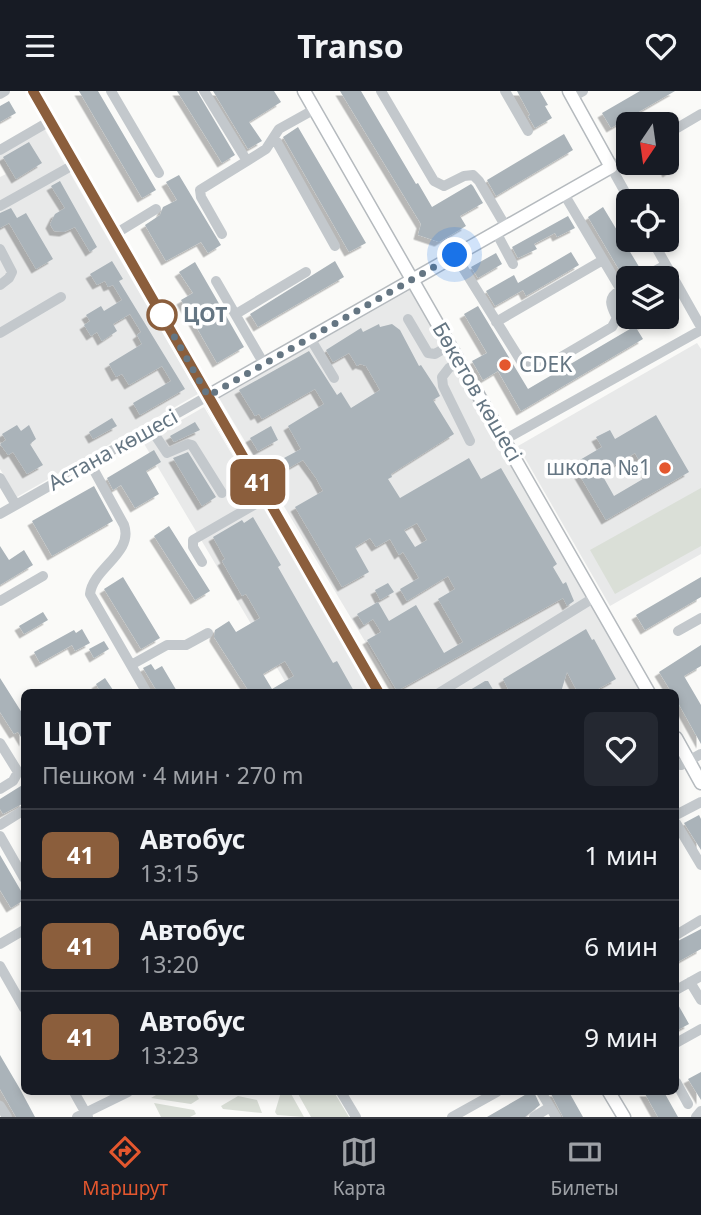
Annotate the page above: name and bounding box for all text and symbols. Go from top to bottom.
text: Transo [297,24,404,67]
icon: menu [21,27,59,65]
icon: heart [642,27,680,65]
north arrow [616,112,679,175]
map controls [616,112,679,329]
button: locate [616,189,679,252]
your location [437,237,472,272]
button: layers [616,266,679,329]
marker: ЦОТ [147,300,177,330]
place label: ЦОТ [183,300,227,328]
street label: Бөкетов көшесі [427,317,529,466]
place label: CDEK [519,350,572,378]
marker: CDEK [497,357,513,373]
street label: Астана көшесі [43,402,183,496]
place label: школа №1 [546,453,651,481]
line badge: 41 [226,459,290,505]
marker: школа №1 [657,460,673,476]
text: 41 [244,465,272,498]
text: ЦОТ [42,710,112,755]
button: heart [584,712,658,786]
text: Пешком · 4 мин · 270 m [42,759,304,791]
text: Автобус [140,821,245,857]
text: 1 мин [584,837,658,873]
text: 41 [67,838,94,871]
text: 13:15 [140,857,199,889]
text: Автобус [140,912,245,948]
text: 6 мин [584,928,658,964]
text: 41 [67,929,94,962]
text: 13:20 [140,948,199,980]
text: Автобус [140,1003,245,1039]
text: 9 мин [584,1019,658,1055]
text: 41 [67,1020,94,1053]
text: 13:23 [140,1039,199,1071]
tab: Маршрут [82,1133,168,1201]
tab: Карта [333,1133,386,1201]
tab: Билеты [550,1133,619,1201]

